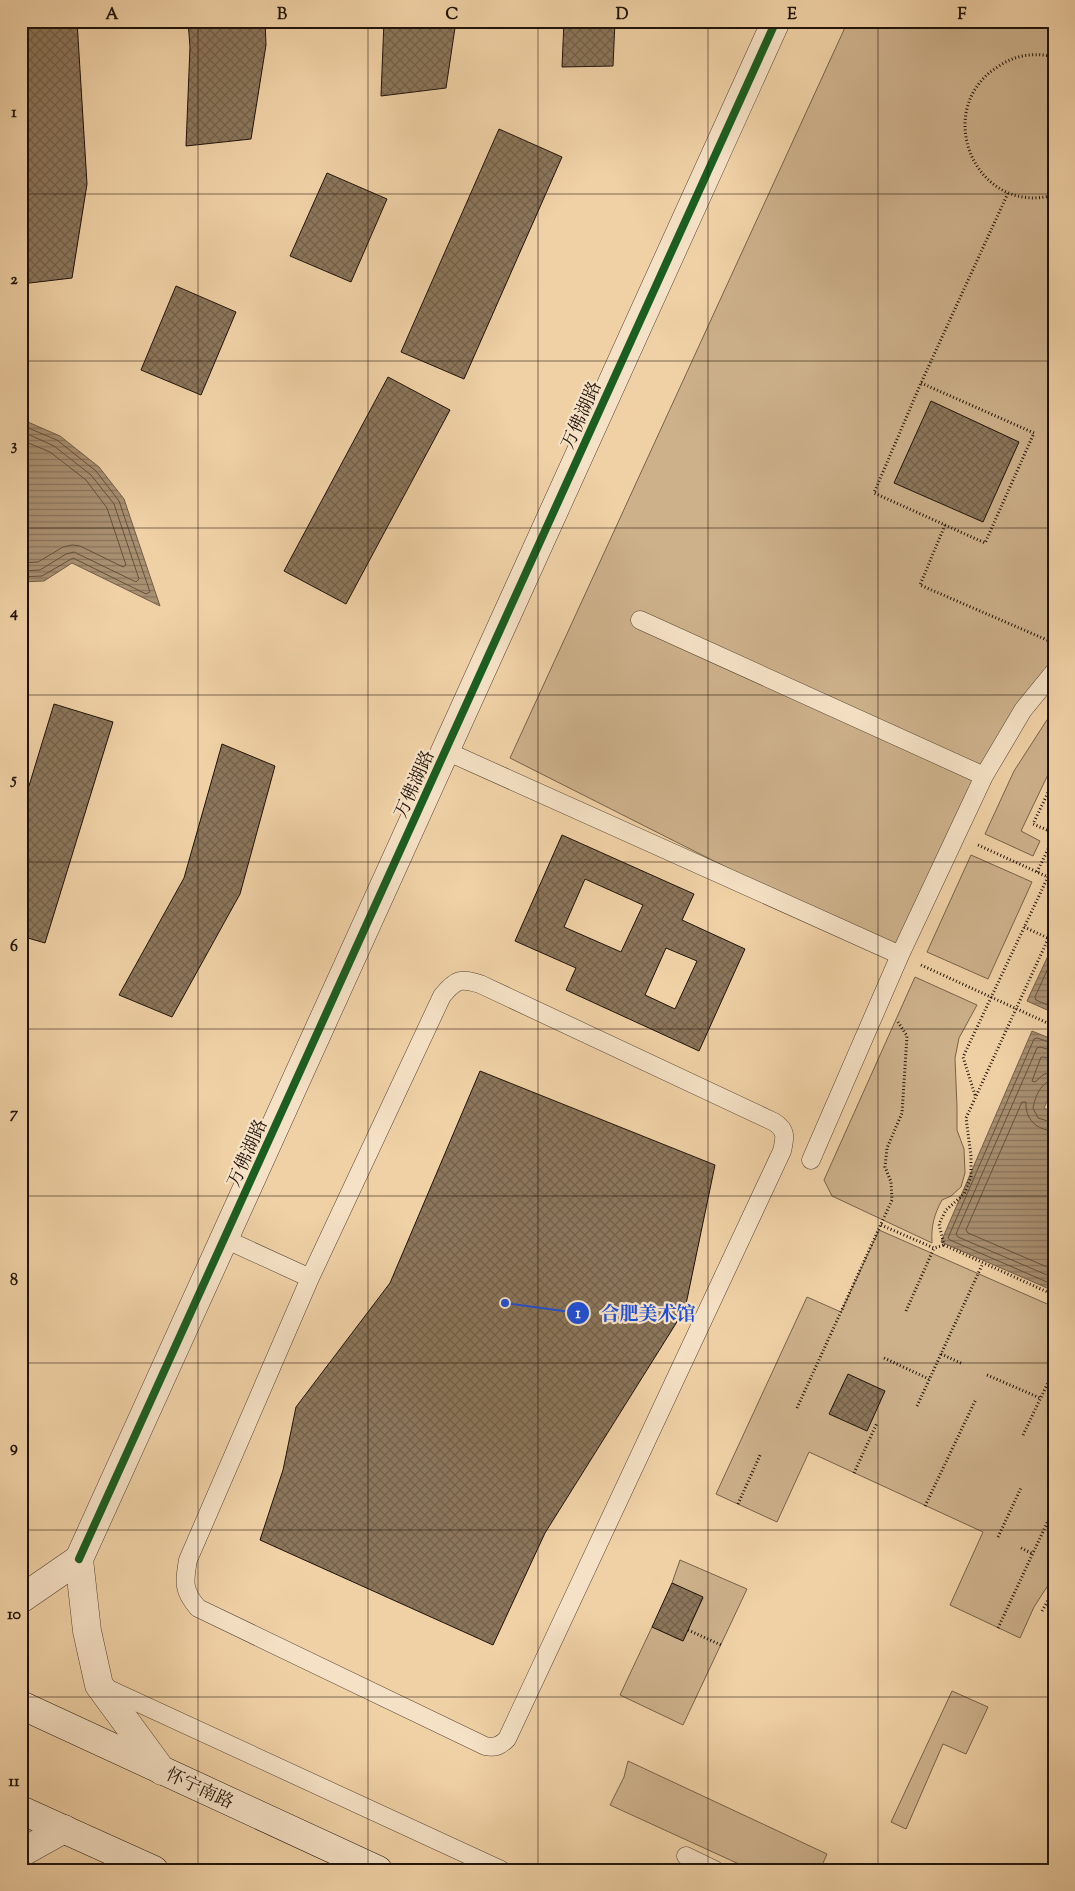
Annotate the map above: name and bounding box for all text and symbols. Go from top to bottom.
text: A [106,4,119,27]
text: B [277,4,287,27]
text: C [446,4,459,27]
text: D [616,4,629,27]
text: E [787,4,797,27]
text: F [958,4,967,27]
text: 1 [11,102,17,125]
text: 2 [10,269,18,292]
street label: 万佛湖路 [556,378,609,454]
text: 3 [11,435,18,458]
text: 4 [9,602,18,625]
street label: 万佛湖路 [389,747,442,823]
text: 5 [9,769,17,792]
text: 6 [10,936,18,959]
text: 7 [10,1103,19,1126]
street label: 万佛湖路 [222,1116,275,1192]
text: 8 [10,1270,18,1293]
callout: 合肥美术馆 [566,1296,706,1330]
text: 合肥美术馆 [600,1302,696,1329]
text: 1 [575,1304,581,1325]
text: 9 [10,1437,18,1460]
text: 10 [7,1604,21,1627]
street label: 怀宁南路 [161,1763,237,1817]
text: 11 [9,1771,20,1794]

